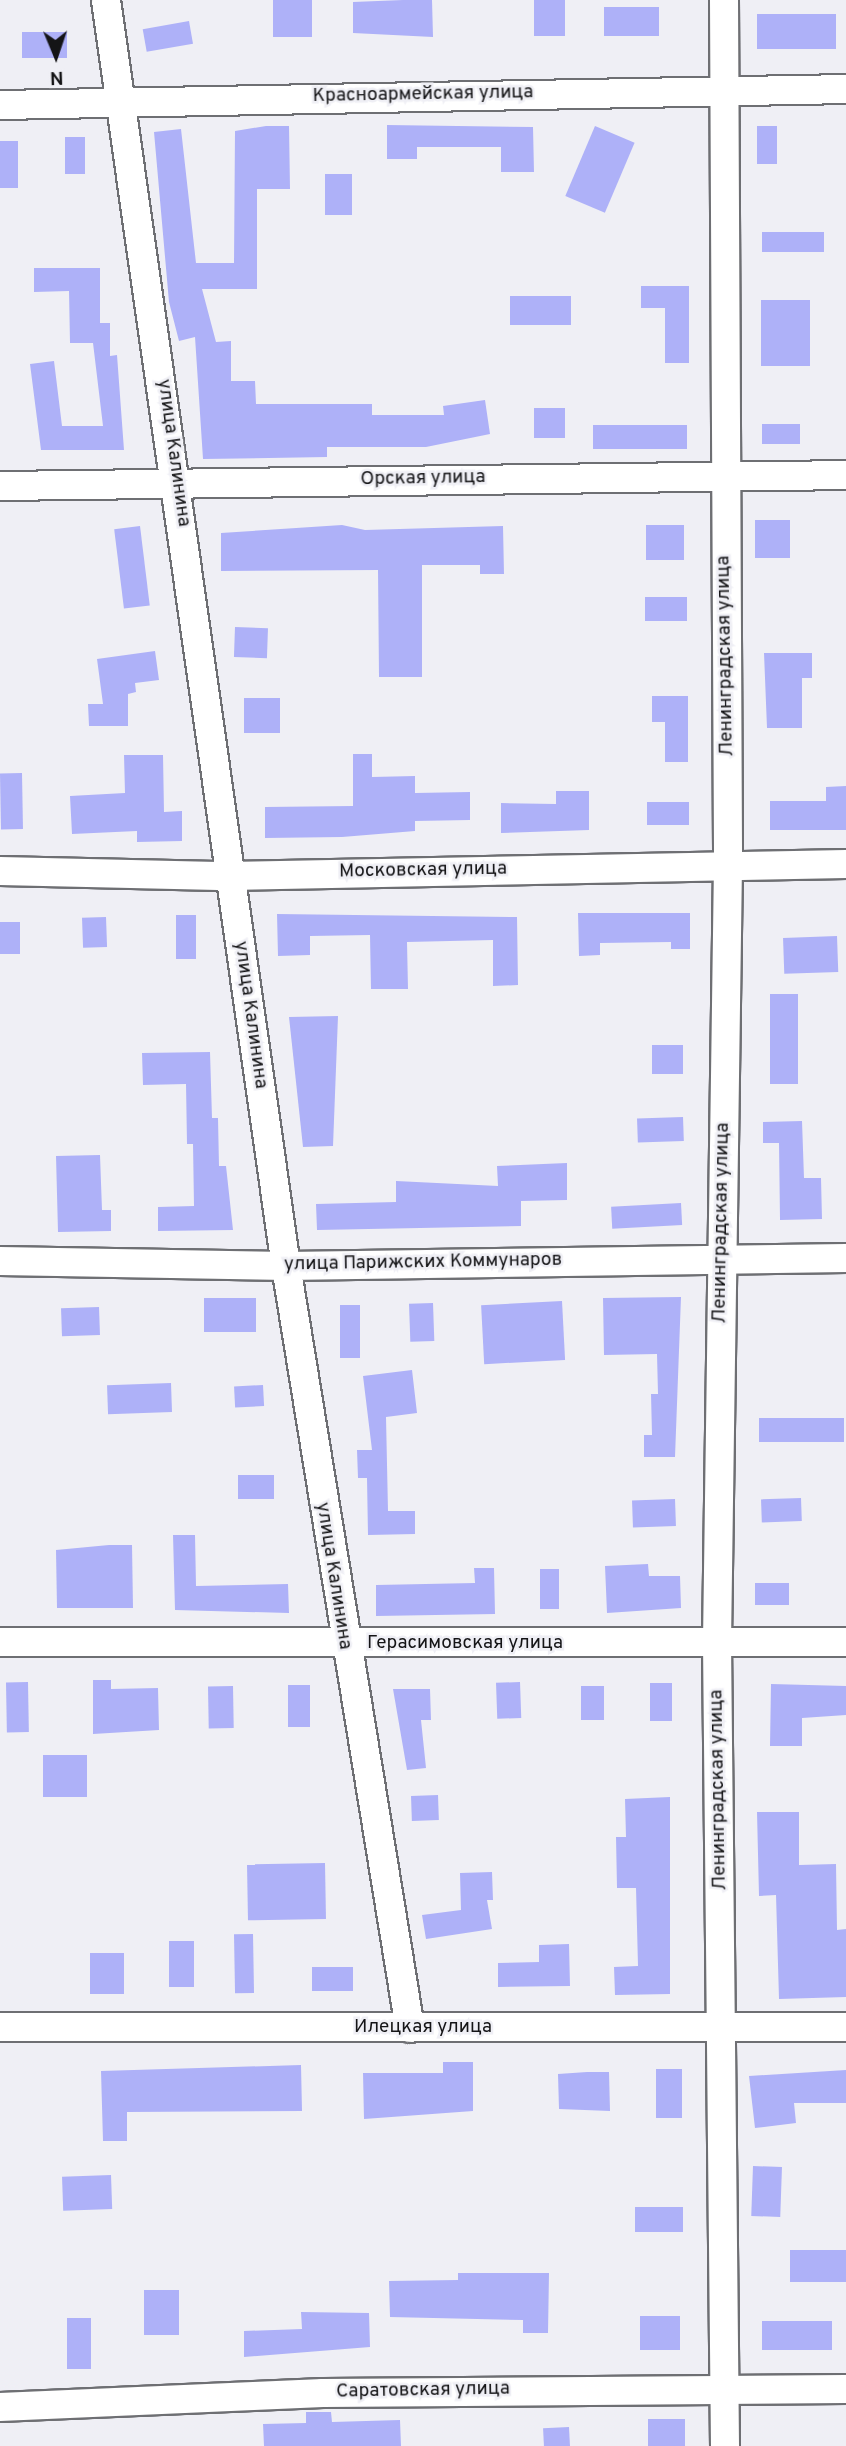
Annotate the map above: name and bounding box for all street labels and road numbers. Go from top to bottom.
street label: Красноармейская улица [312,82,534,108]
street label: улица Калинина [151,378,195,528]
street label: Орская улица [360,467,486,491]
street label: Ленинградская улица [713,555,739,757]
street label: Московская улица [339,858,507,884]
street label: улица Калинина [228,940,272,1090]
street label: Ленинградская улица [709,1122,735,1324]
street label: улица Парижских Коммунаров [284,1249,562,1277]
street label: улица Калинина [310,1501,356,1651]
street label: Герасимовская улица [367,1633,563,1655]
street label: Ленинградская улица [706,1689,732,1891]
street label: Илецкая улица [354,2017,492,2039]
street label: Саратовская улица [336,2378,510,2404]

